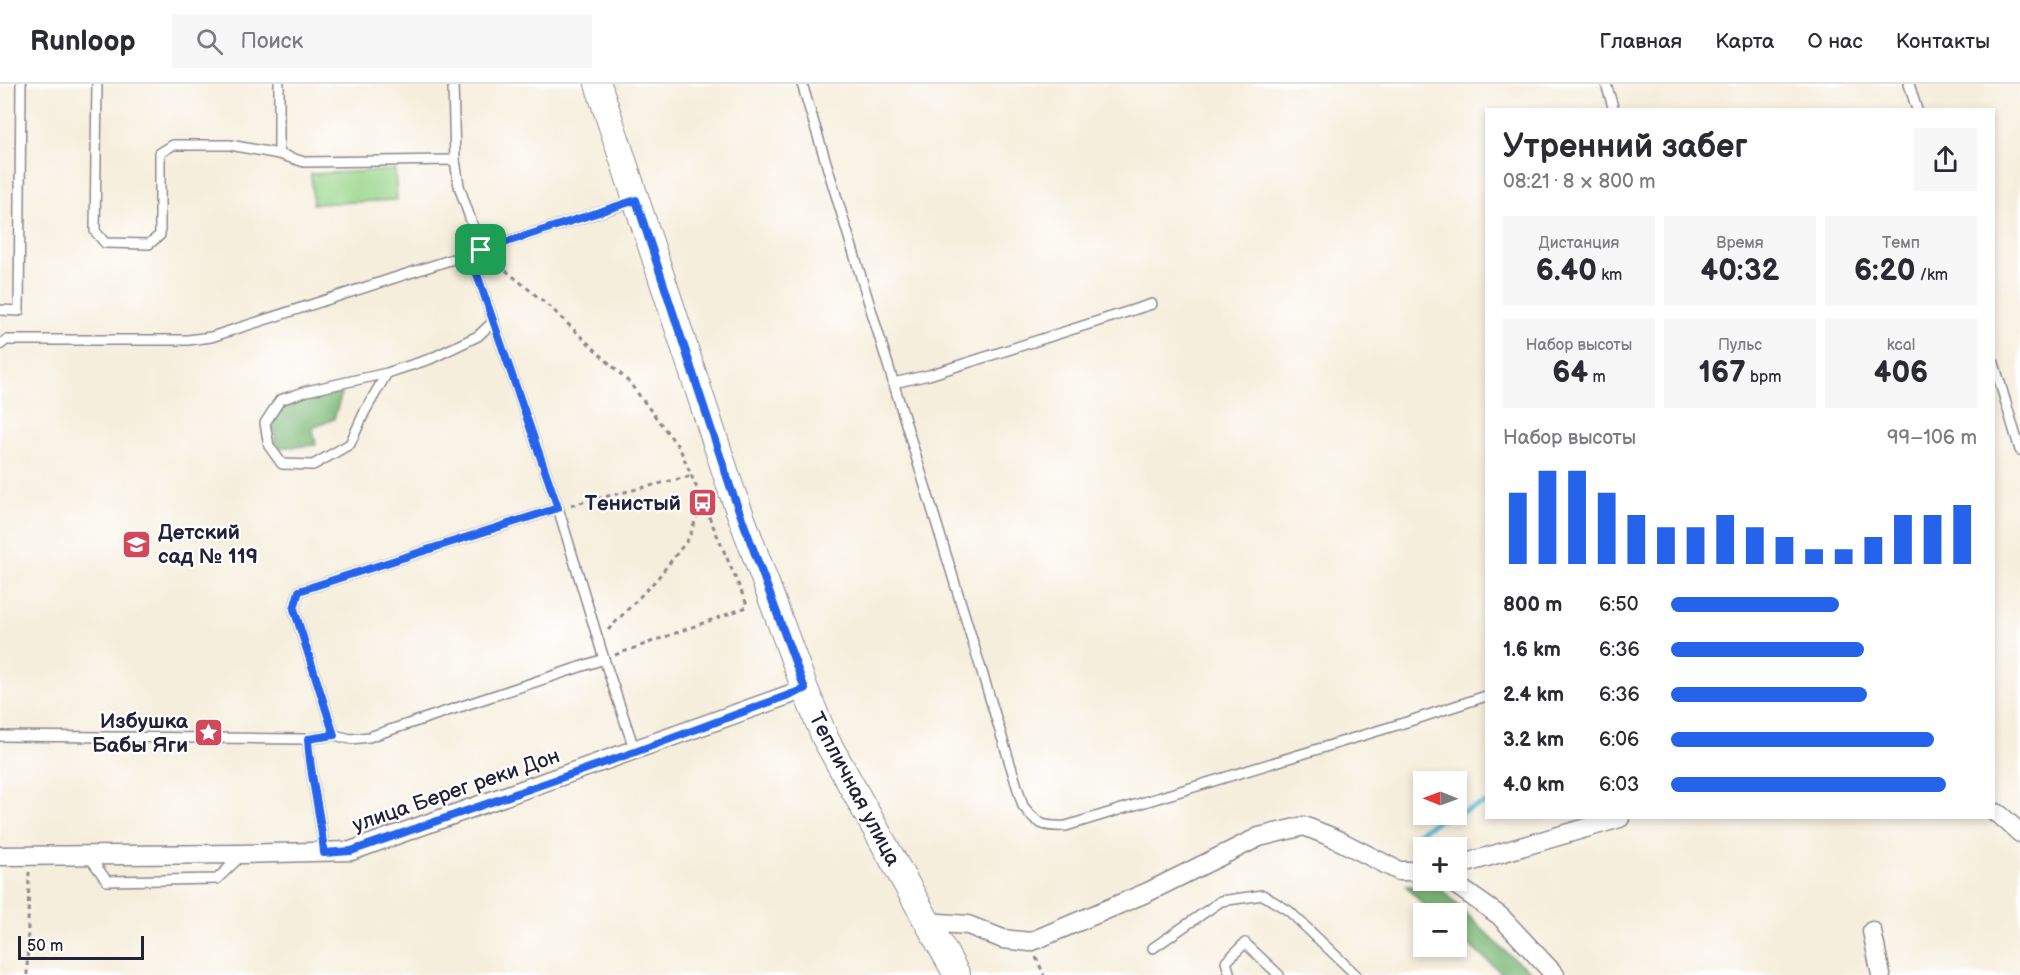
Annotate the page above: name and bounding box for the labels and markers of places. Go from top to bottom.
pin [455,224,506,275]
bus stop icon: Тенистый [686,487,718,519]
place label: Тенистый [585,491,681,516]
place label: Детский сад № 119 [158,520,258,569]
school or university icon: Детский сад № 119 [121,528,153,560]
place label: Избушка Бабы Яги [92,709,189,758]
place icon: Избушка Бабы Яги [193,717,225,749]

